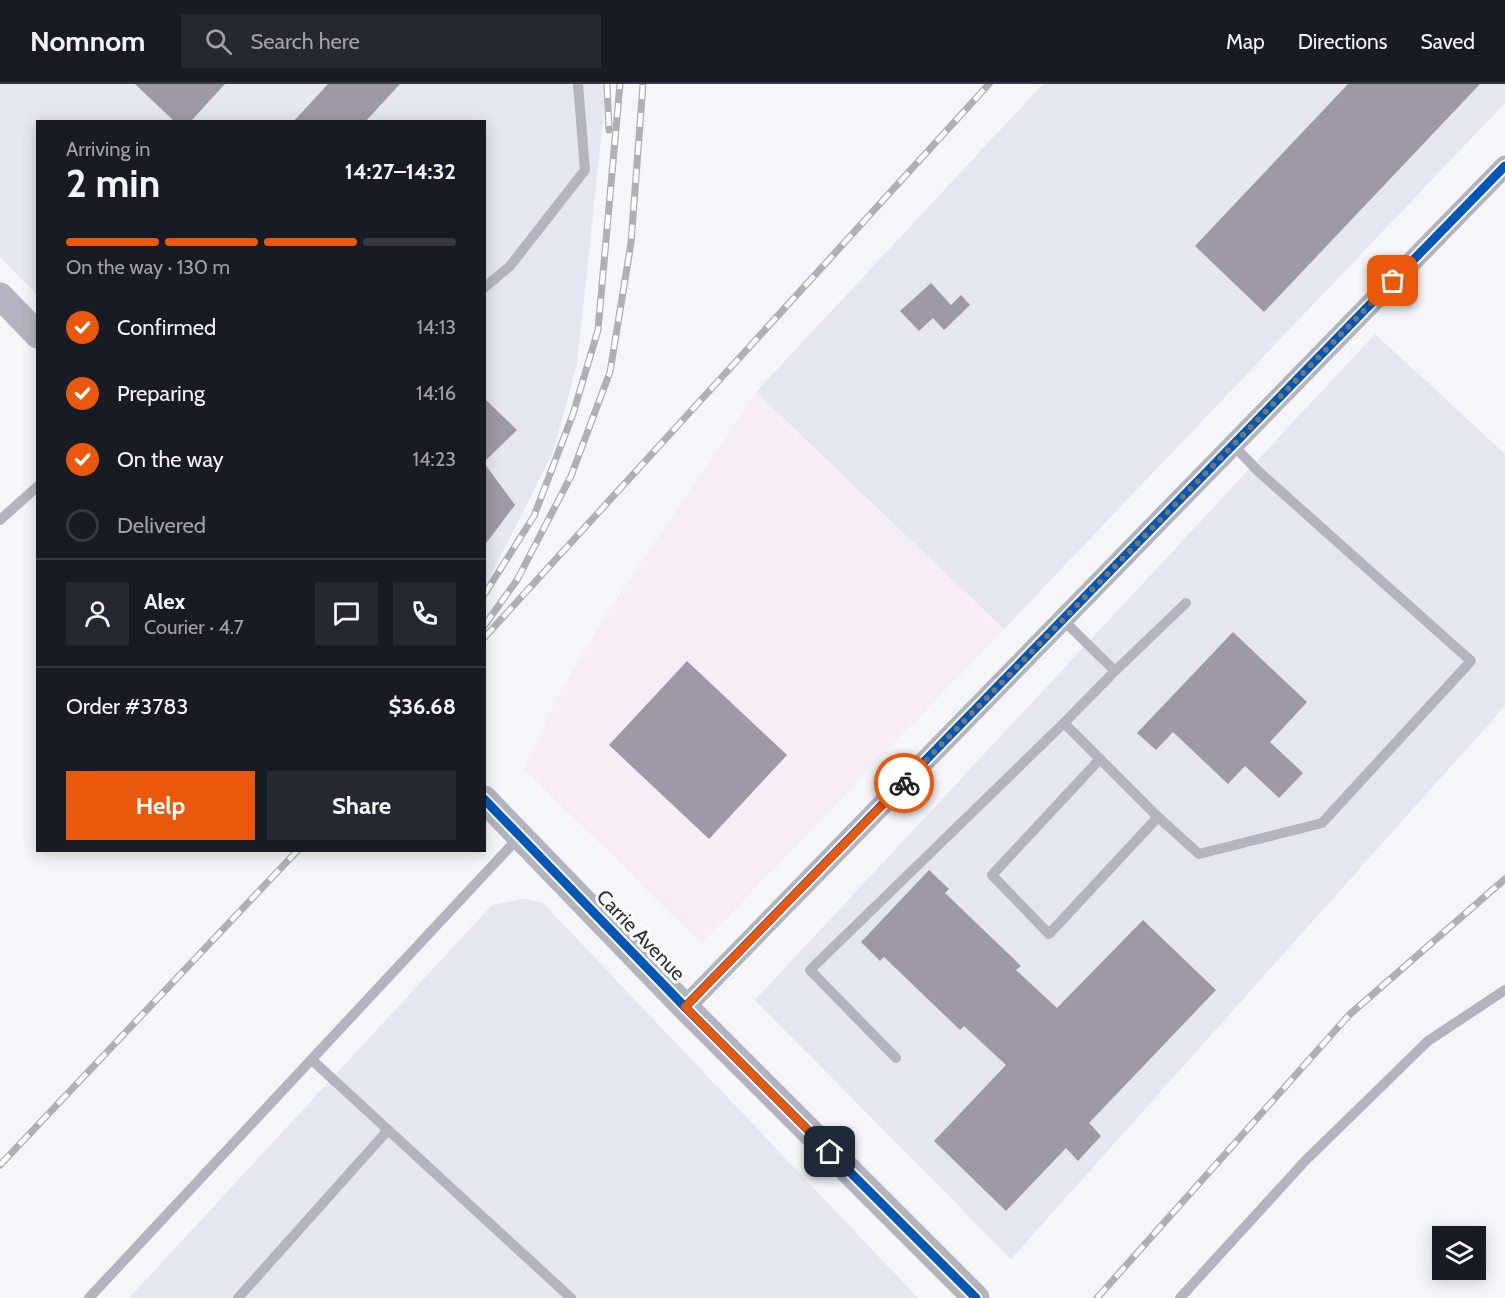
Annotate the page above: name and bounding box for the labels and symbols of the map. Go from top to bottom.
pin [1367,255,1418,306]
courier [874,753,934,813]
street label: Carrie Avenue [592,885,690,985]
pin [804,1126,855,1177]

